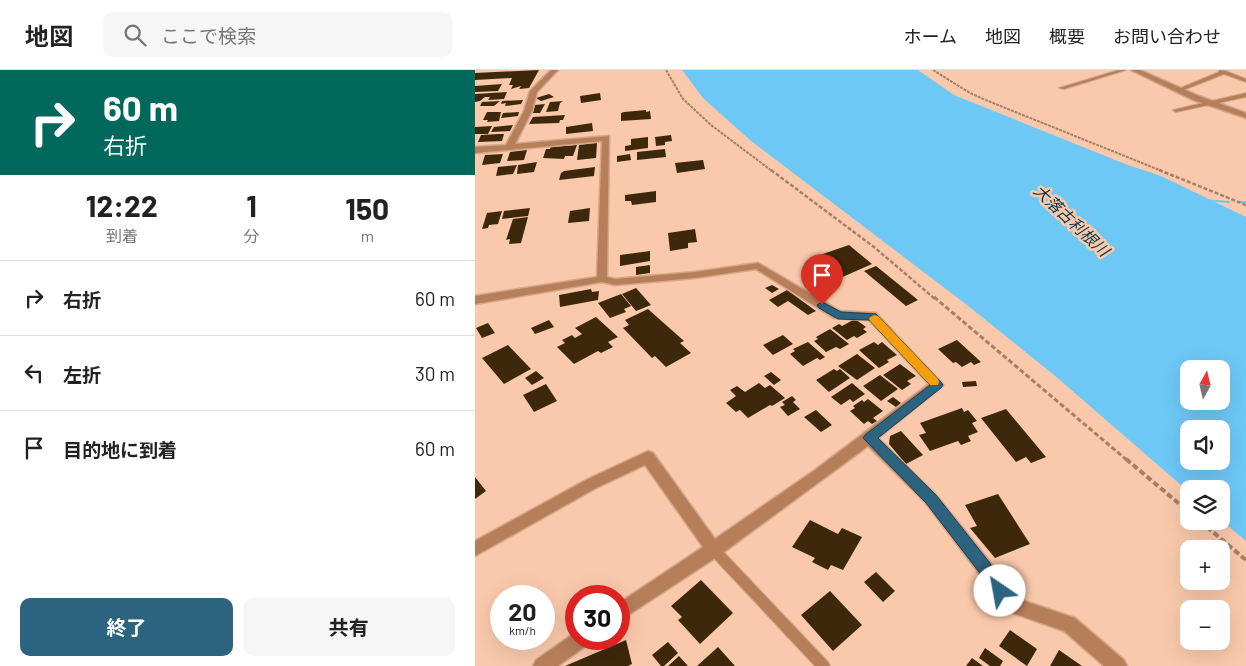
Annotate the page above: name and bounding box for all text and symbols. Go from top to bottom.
search box [103,12,453,57]
text: 地図 [25,21,73,50]
icon: search [121,21,149,49]
text: ここで検索 [161,24,256,47]
text: ホーム [904,25,957,47]
text: 地図 [985,25,1021,47]
text: 概要 [1049,25,1085,47]
text: お問い合わせ [1113,25,1221,47]
text: 60 m [103,86,178,128]
icon: right [20,90,85,155]
text: 右折 [103,132,147,158]
water label: 大落古利根川 [1030,180,1115,261]
text: 12:22 [86,187,158,223]
text: 1 [246,187,257,223]
text: 150 [345,190,389,226]
text: 到着 [106,226,138,245]
text: 分 [244,226,260,245]
text: m [361,226,374,245]
pin [801,254,843,305]
icon: arrive [808,261,836,289]
icon: right [20,284,48,312]
text: 60 m [415,287,455,310]
text: 右折 [63,288,101,311]
icon: left [20,359,48,387]
north arrow [1180,360,1230,410]
map controls [1180,360,1230,650]
text: 30 m [415,362,455,385]
text: 左折 [63,363,101,386]
button: sound [1180,420,1230,470]
icon: arrive [20,434,48,462]
text: 60 m [415,437,455,460]
text: 目的地に到着 [63,438,177,461]
button: layers [1180,480,1230,530]
button: + [1180,540,1230,590]
position arrow [973,564,1025,616]
speed limit sign: 30 [565,585,630,650]
text: 20 [508,596,537,626]
button: 終了 [20,598,233,656]
button: 共有 [243,598,455,656]
button: − [1180,600,1230,650]
text: km/h [509,623,536,637]

